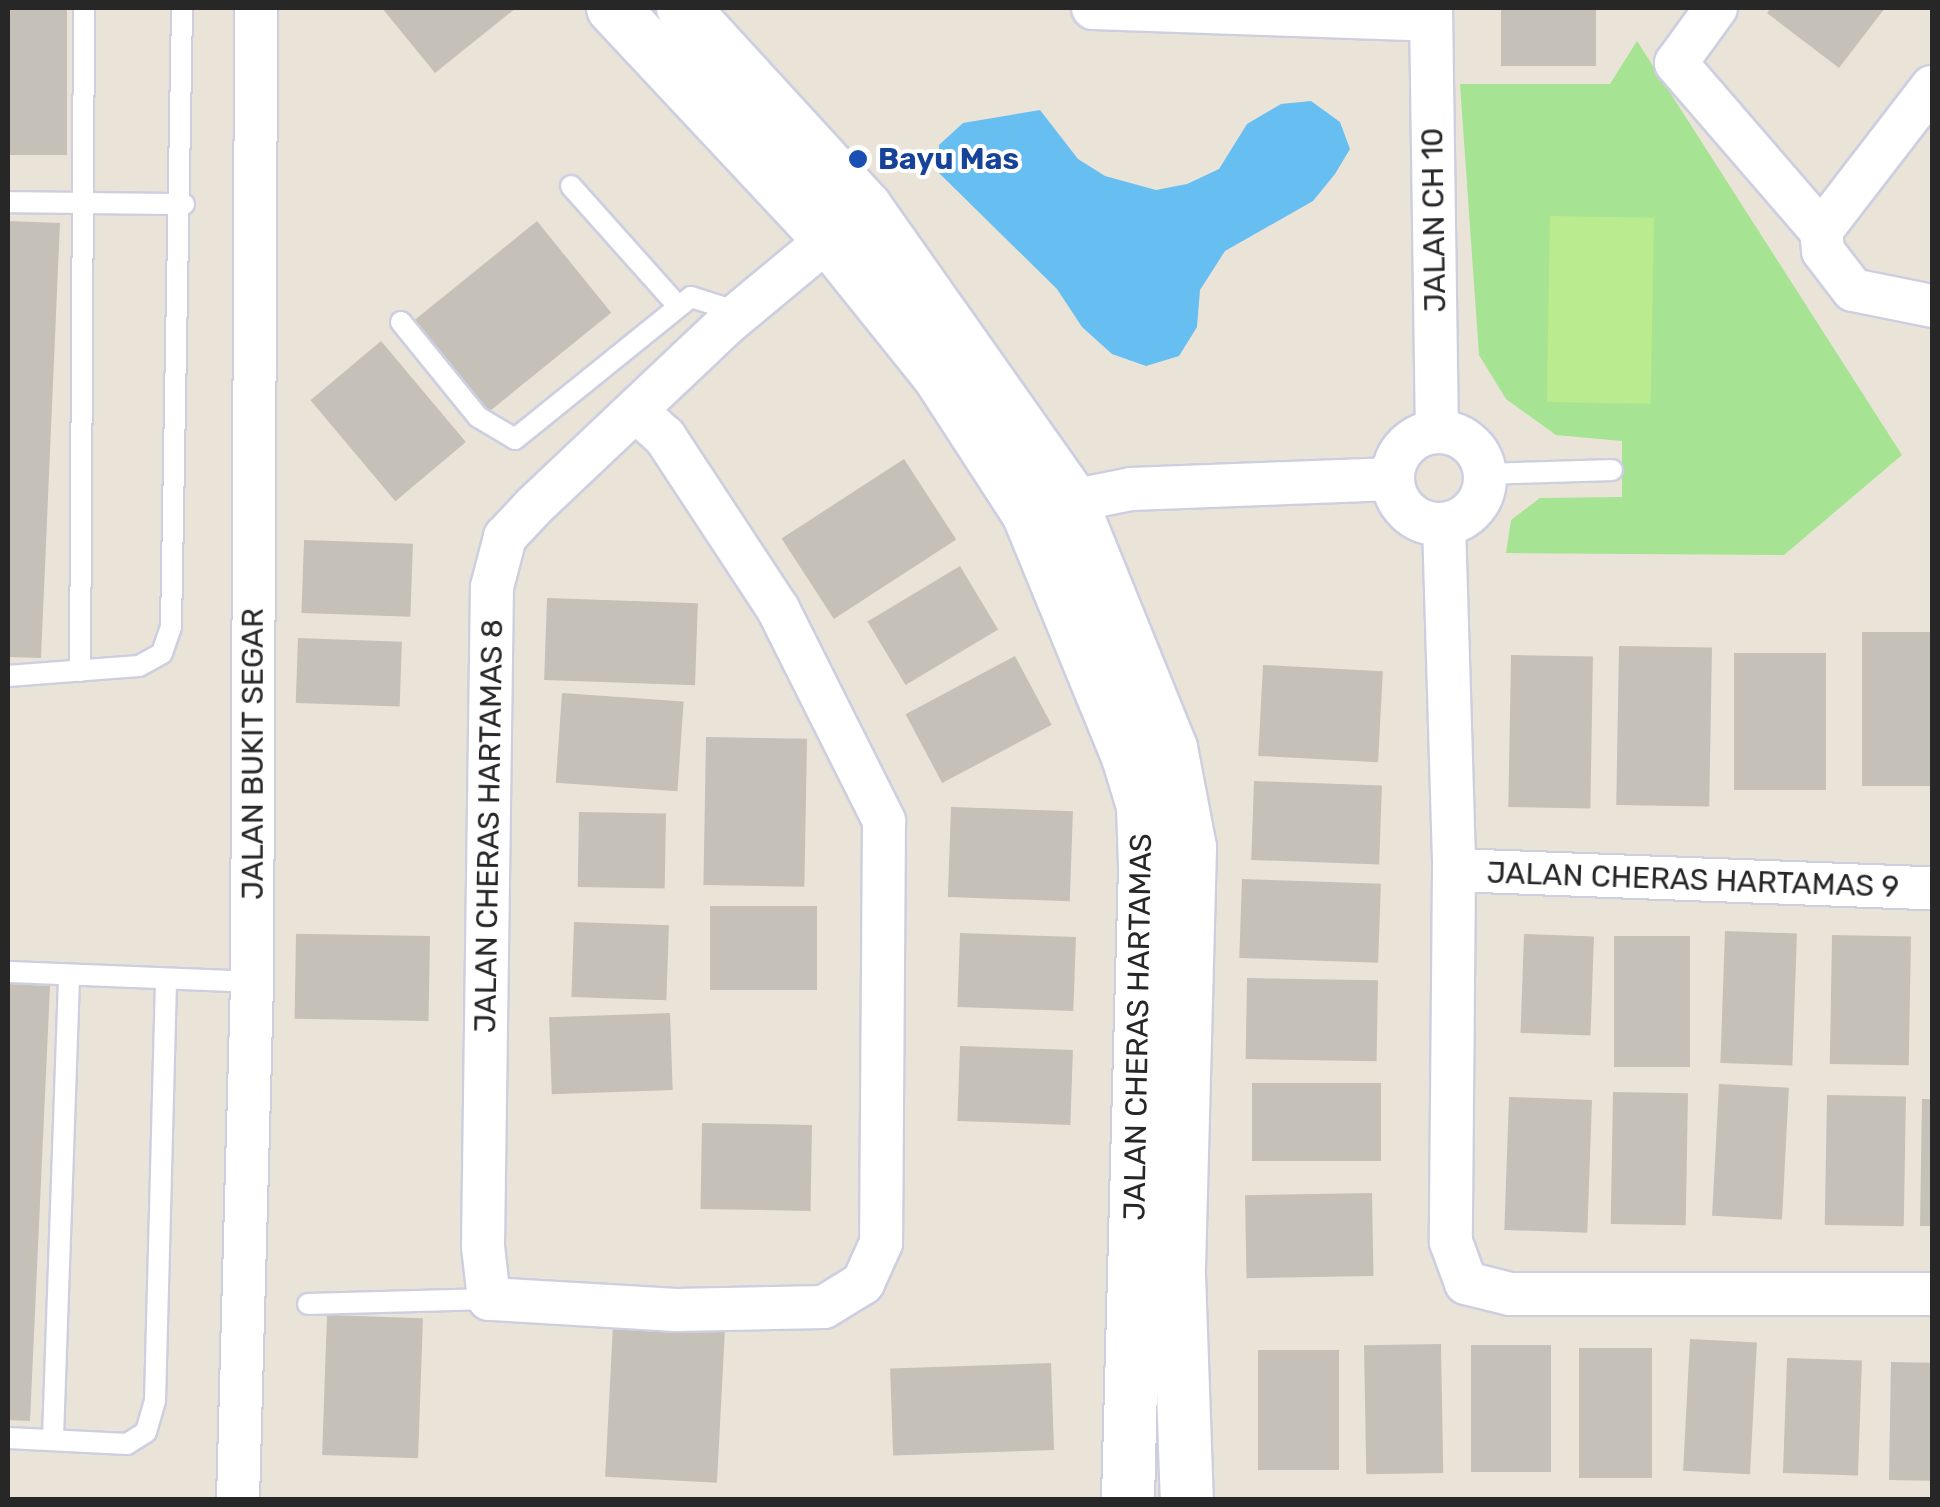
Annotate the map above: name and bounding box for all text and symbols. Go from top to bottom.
street label: JALAN CH 10 [1414,127,1454,313]
place label: Bayu Mas [878,141,1019,177]
marker: Bayu Mas [847,148,869,170]
street label: JALAN BUKIT SEGAR [235,608,271,900]
street label: JALAN CHERAS HARTAMAS 8 [467,619,511,1033]
street label: JALAN CHERAS HARTAMAS [1117,833,1159,1221]
street label: JALAN CHERAS HARTAMAS 9 [1486,855,1900,905]

